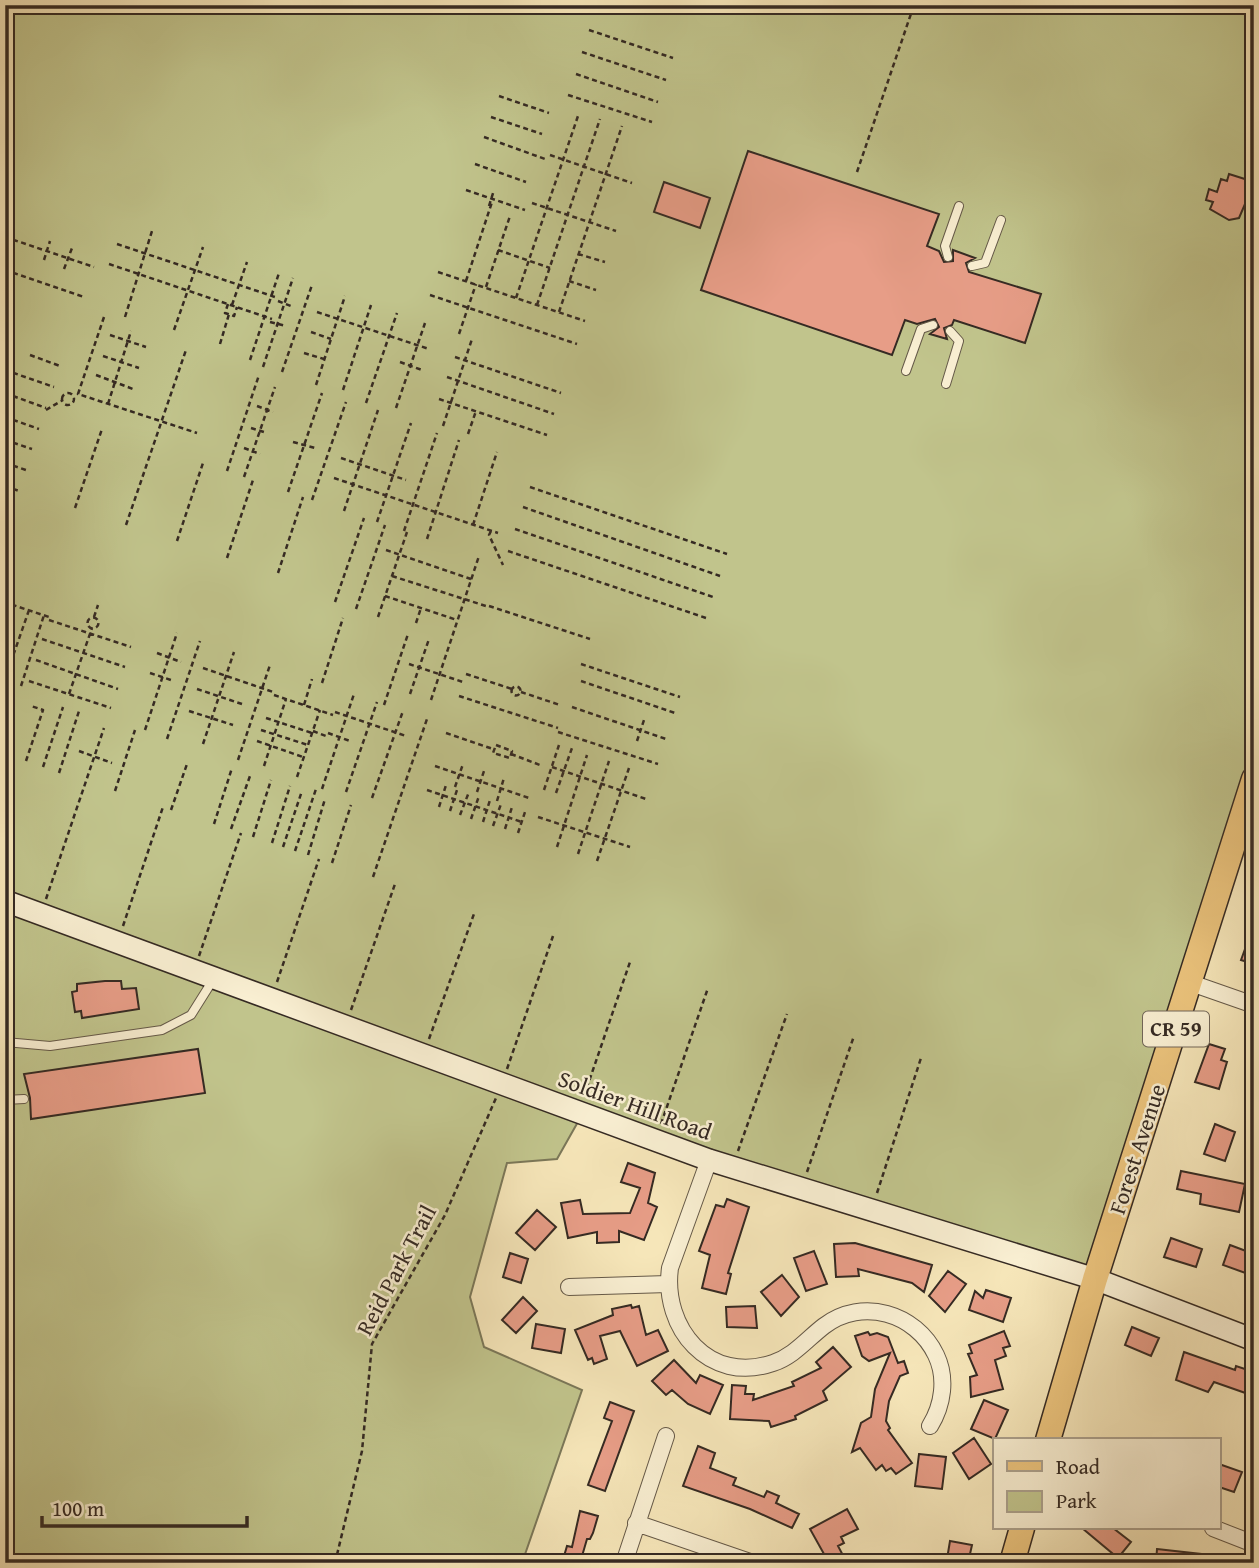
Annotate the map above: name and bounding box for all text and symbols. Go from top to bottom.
road number: CR 59 [1143,1012,1209,1046]
street label: Soldier Hill Road [554,1061,717,1148]
street label: Forest Avenue [1100,1080,1173,1218]
street label: Reid Park Trail [347,1199,444,1341]
legend [993,1438,1220,1530]
text: Road [1056,1451,1101,1482]
scale bar [42,1484,247,1528]
text: Park [1056,1485,1097,1516]
text: 100 m [52,1493,104,1524]

